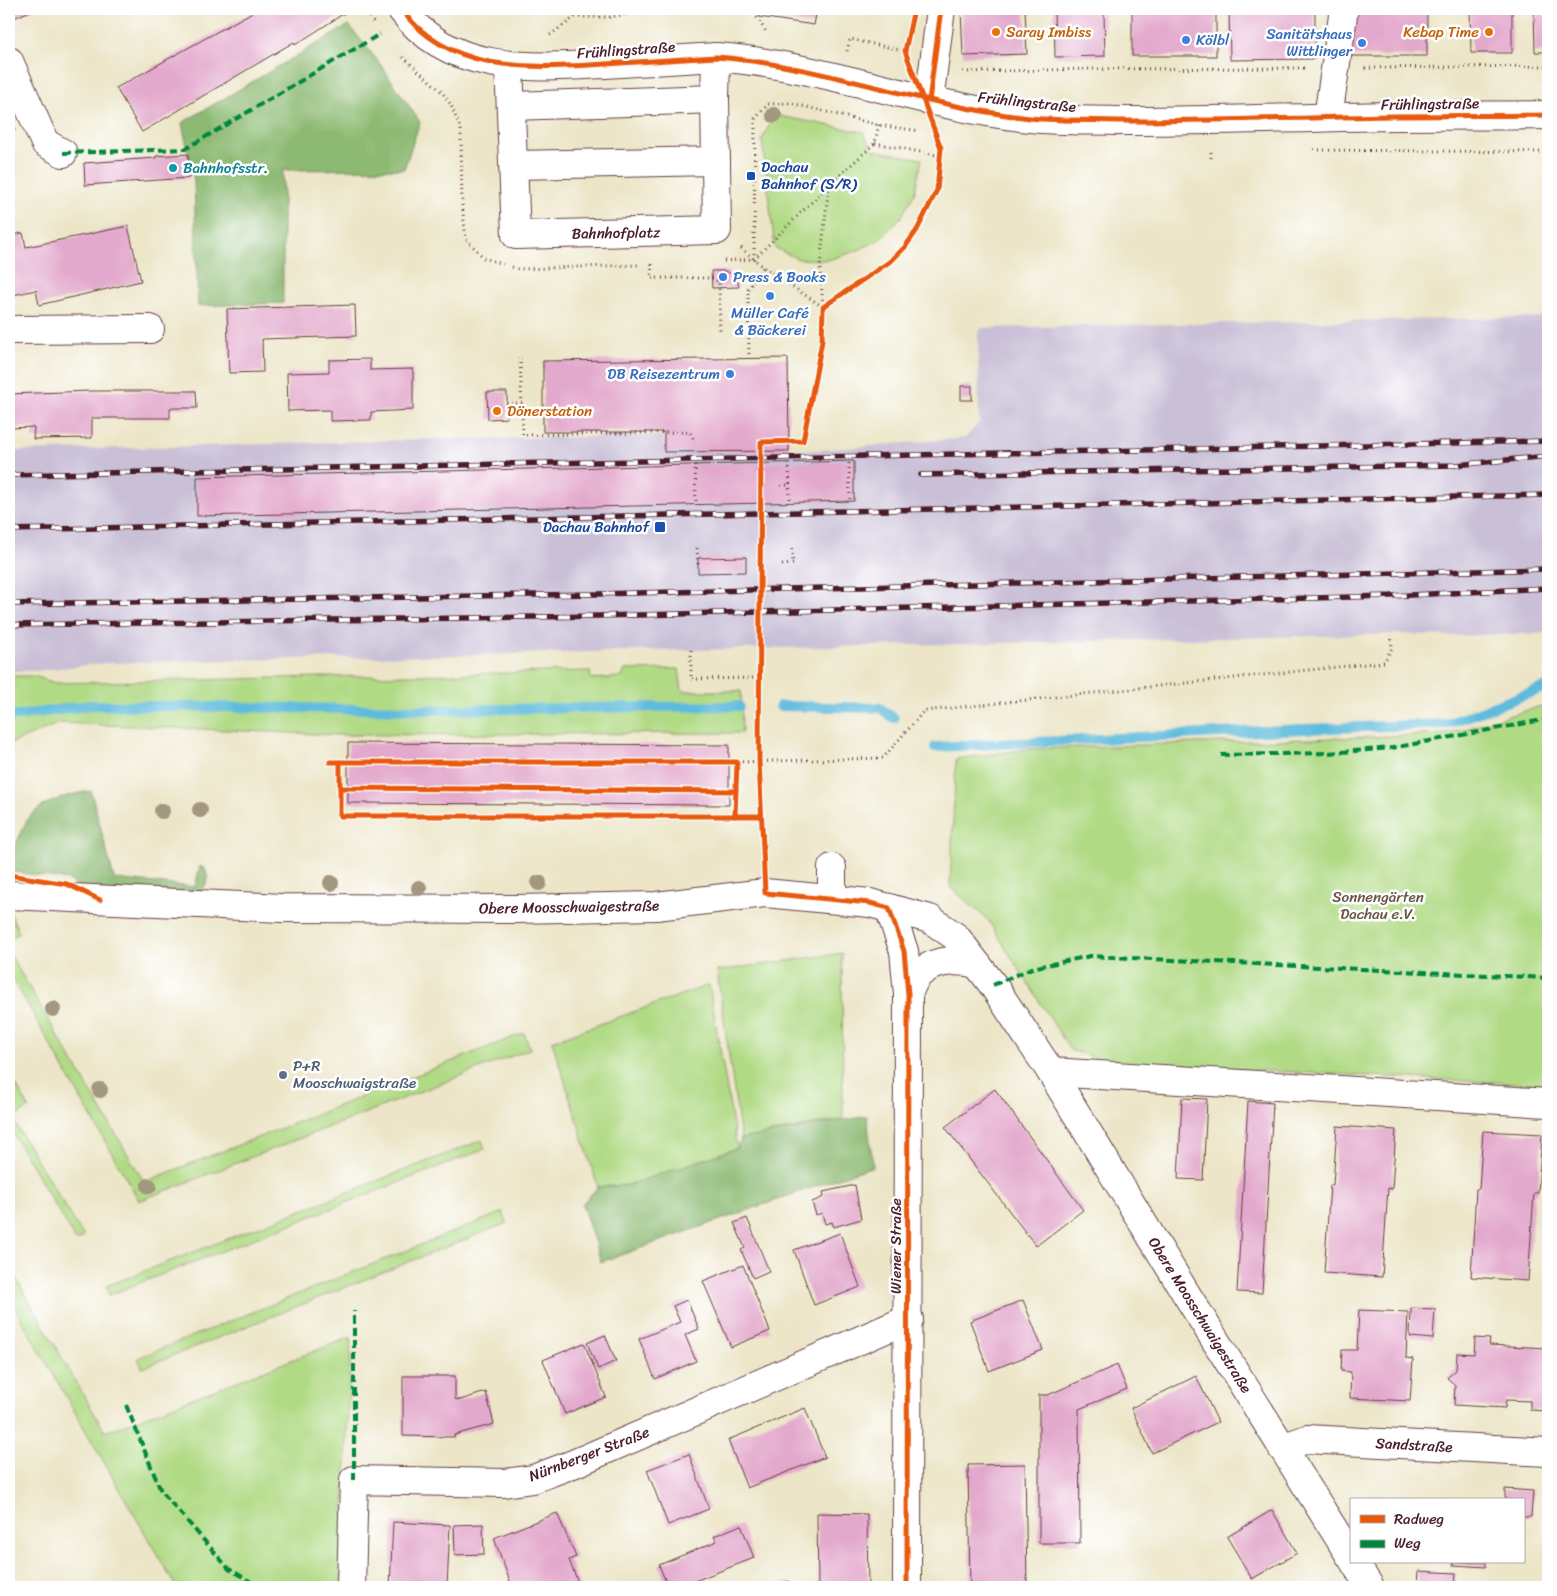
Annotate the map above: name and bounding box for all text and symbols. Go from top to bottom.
place label: Saray Imbiss [1006,19,1092,45]
place label: Kebap Time [1403,19,1479,45]
place label: Sanitätshaus Wittlinger [1266,21,1353,64]
marker: Saray Imbiss [990,26,1002,38]
marker: Kebap Time [1483,26,1495,38]
place label: Kölbl [1196,27,1230,53]
street label: Frühlingstraße [576,34,676,66]
marker: Kölbl [1180,34,1192,46]
marker: Sanitätshaus Wittlinger [1356,37,1368,49]
street label: Frühlingstraße [977,84,1077,120]
street label: Frühlingstraße [1381,90,1479,118]
place label: Dachau Bahnhof (S/R) [761,154,857,197]
place label: Bahnhofsstr. [183,155,268,181]
marker: Bahnhofsstr. [167,162,179,174]
marker: Dachau Bahnhof (S/R) [745,170,757,182]
street label: Bahnhofplatz [572,219,661,247]
place label: Press & Books [733,264,826,290]
marker: Press & Books [717,271,729,283]
marker: Müller Café & Bäckerei [764,290,776,302]
place label: Müller Café & Bäckerei [731,300,809,343]
place label: DB Reisezentrum [607,361,720,387]
marker: DB Reisezentrum [724,368,736,380]
place label: Dönerstation [507,398,592,424]
marker: Dönerstation [491,405,503,417]
place label: Dachau Bahnhof [543,514,650,540]
marker: Dachau Bahnhof [653,520,667,534]
park label: Sonnengärten Dachau e.V. [1332,884,1424,927]
street label: Obere Moosschwaigestraße [479,892,659,922]
place label: P+R Mooschwaigstraße [293,1053,416,1096]
marker: P+R Mooschwaigstraße [277,1069,289,1081]
street label: Wiener Straße [883,1198,909,1294]
street label: Obere Moosschwaigestraße [1141,1232,1259,1398]
street label: Nürnberger Straße [525,1419,653,1489]
street label: Sandstraße [1375,1430,1453,1460]
legend [1350,1498,1524,1564]
text: Radweg [1394,1506,1444,1532]
text: Weg [1394,1530,1421,1556]

